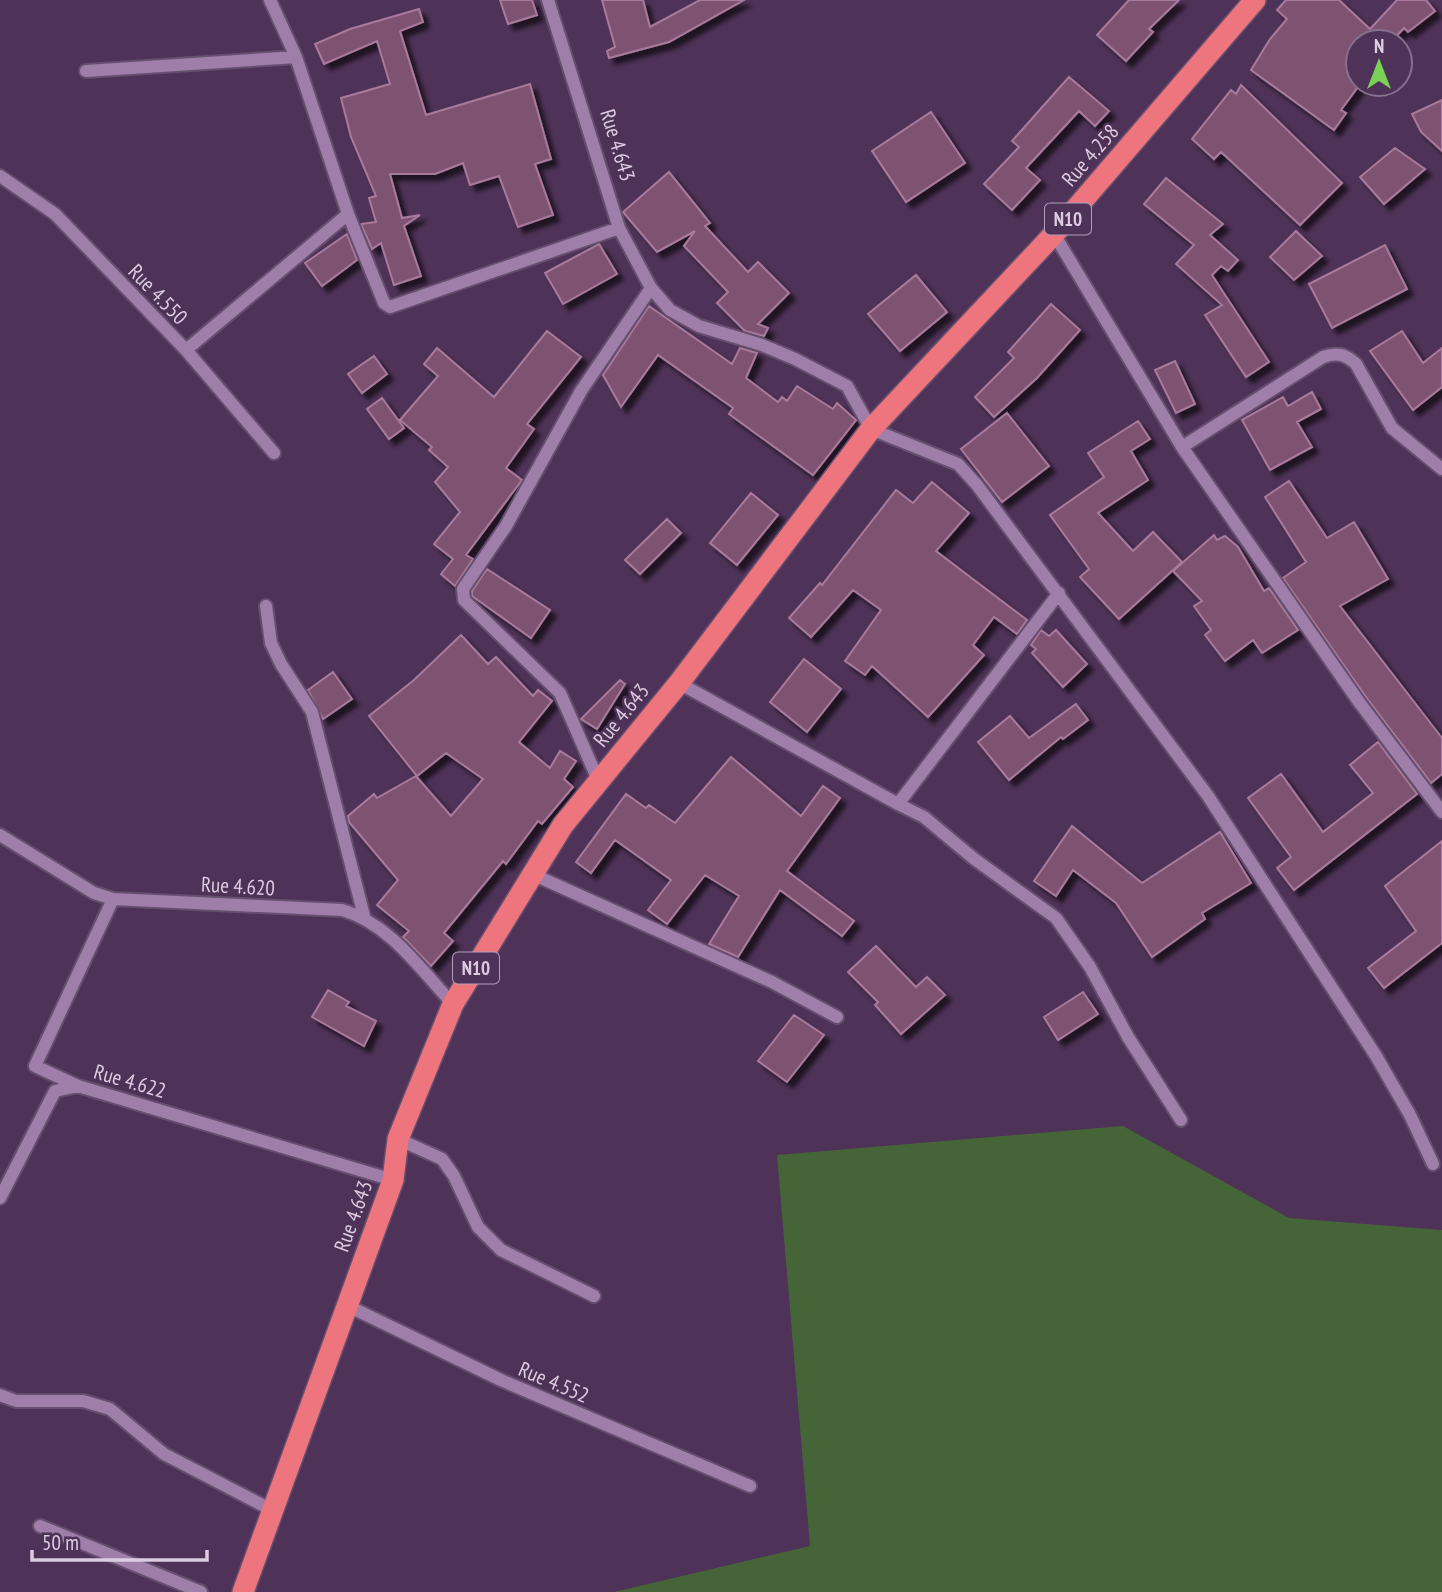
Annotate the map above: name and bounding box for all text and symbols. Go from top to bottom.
north arrow [1344,28,1414,98]
text: N [1374,34,1384,58]
street label: Rue 4.643 [594,106,642,184]
street label: Rue 4.258 [1056,118,1124,192]
road number: N10 [1045,204,1091,234]
street label: Rue 4.550 [123,258,193,330]
street label: Rue 4.643 [587,678,655,752]
street label: Rue 4.620 [200,871,276,901]
road number: N10 [453,952,499,984]
street label: Rue 4.622 [91,1058,169,1104]
street label: Rue 4.643 [328,1177,378,1255]
street label: Rue 4.552 [515,1355,593,1409]
scale bar [32,1518,206,1562]
text: 50 m [42,1529,79,1556]

